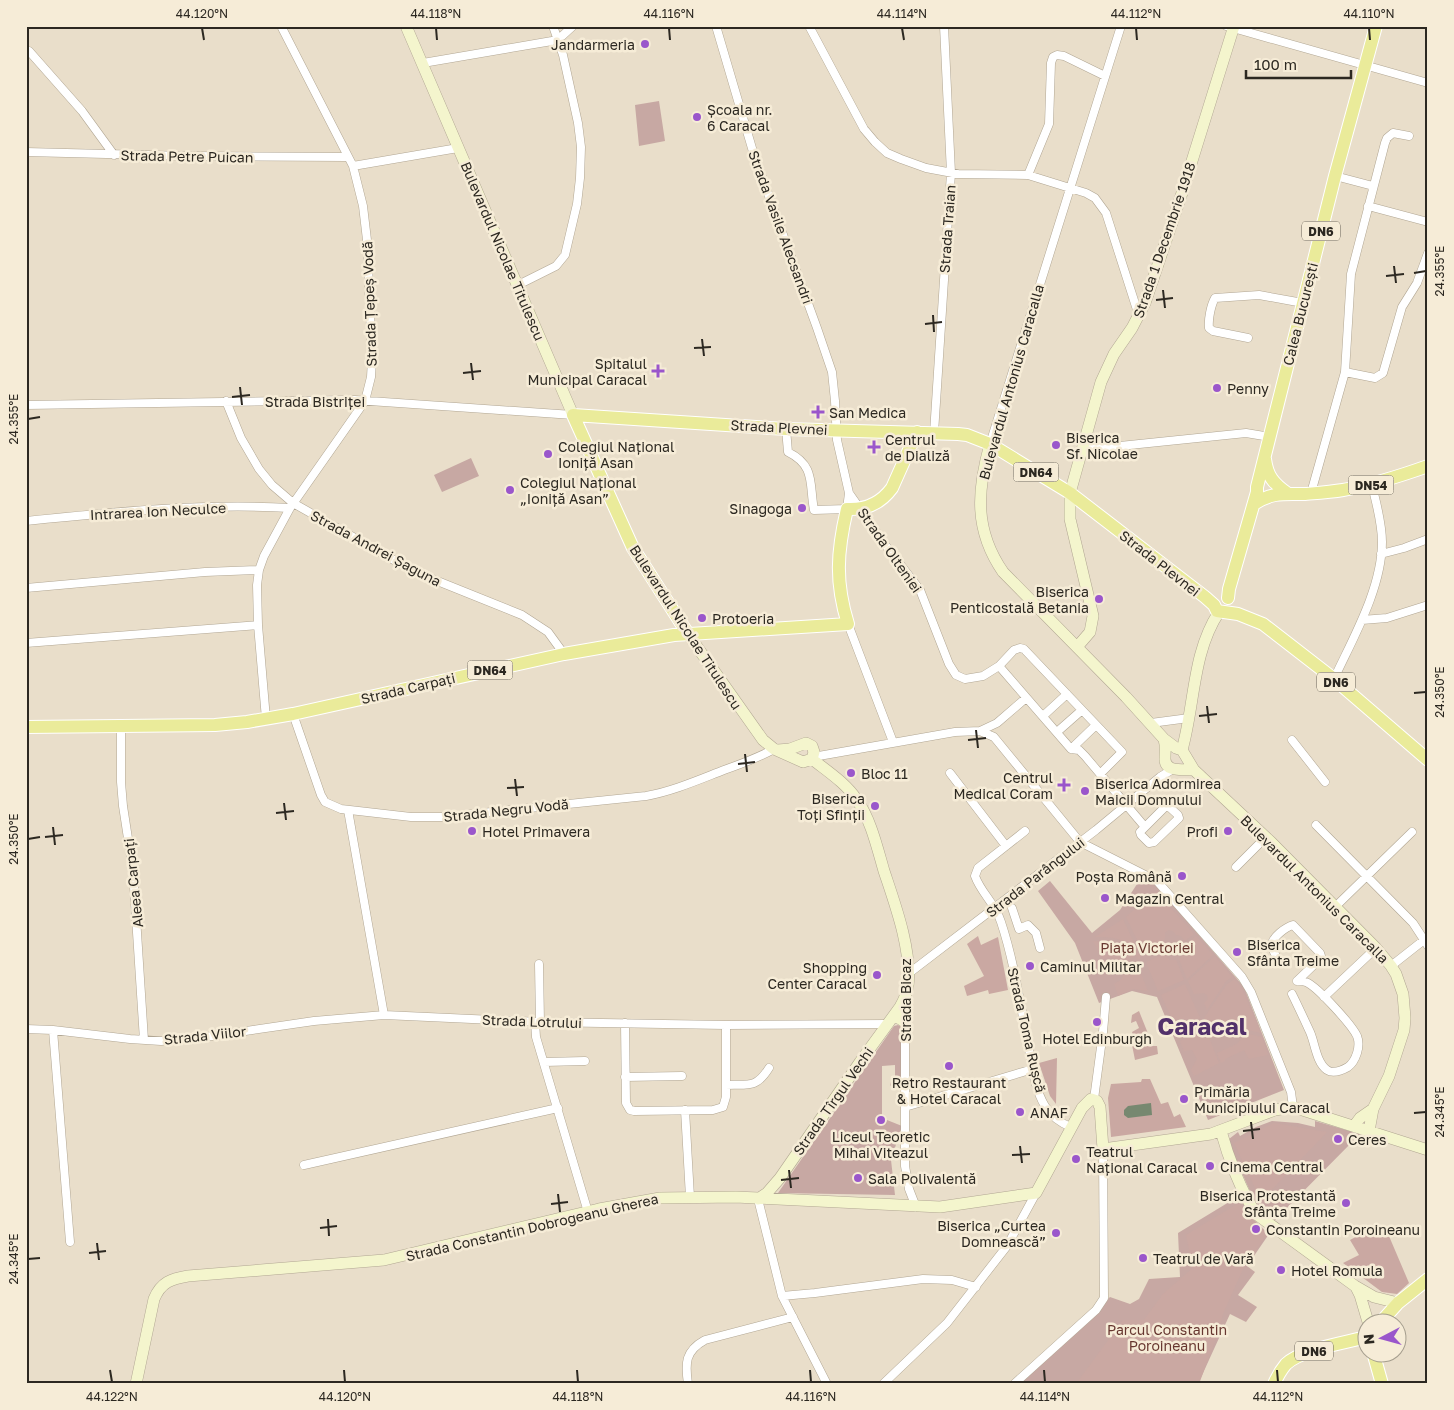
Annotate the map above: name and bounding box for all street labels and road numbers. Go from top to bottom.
street label: Strada Petre Puican [120,146,254,166]
street label: Strada Vasile Alecsandri [745,148,817,306]
street label: Bulevardul Nicolae Titulescu [458,159,548,343]
street label: Strada 1 Decembrie 1918 [1129,160,1199,320]
street label: Strada Traian [935,184,959,274]
road number: DN6 [1302,222,1340,240]
street label: Strada Țepeș Vodă [358,241,381,367]
street label: Calea București [1279,261,1321,367]
street label: Bulevardul Antonius Caracalla [975,282,1047,482]
street label: Strada Bistriței [265,393,365,410]
street label: Strada Plevnei [730,416,828,438]
road number: DN64 [1014,462,1058,482]
road number: DN54 [1348,476,1394,494]
street label: Intrarea Ion Neculce [89,499,227,523]
street label: Strada Olteniei [854,504,926,596]
street label: Strada Andrei Șaguna [308,506,444,590]
street label: Strada Plevnei [1116,526,1204,600]
street label: Bulevardul Nicolae Titulescu [626,542,746,712]
road number: DN64 [468,660,512,680]
street label: Strada Carpați [359,669,457,707]
road number: DN6 [1317,672,1355,692]
street label: Strada Negru Vodă [443,795,569,825]
street label: Bulevardul Antonius Caracalla [1237,811,1393,967]
street label: Strada Parângului [982,833,1088,921]
street label: Aleea Carpați [120,837,146,929]
street label: Strada Bicaz [897,958,914,1042]
street label: Strada Toma Rușcă [1004,966,1050,1094]
street label: Strada Lotrului [482,1011,582,1031]
street label: Strada Viilor [163,1022,248,1048]
street label: Strada Tîrgul Vechi [789,1044,877,1158]
street label: Strada Constantin Dobrogeanu Gherea [404,1190,660,1264]
road number: DN6 [1295,1342,1333,1360]

